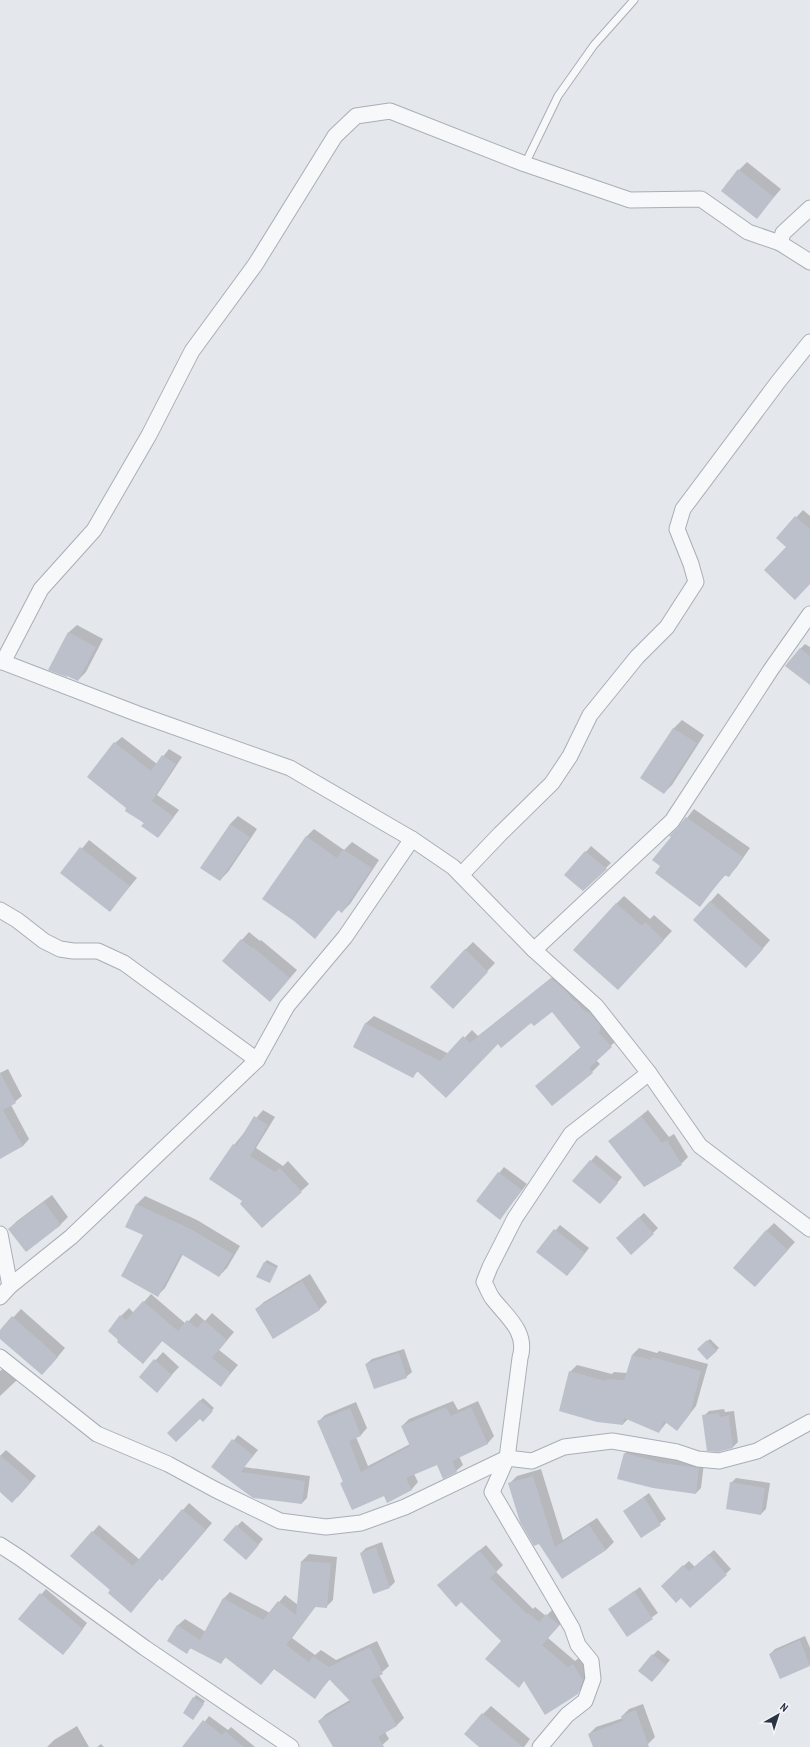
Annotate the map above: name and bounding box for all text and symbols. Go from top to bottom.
north arrow [758,1695,798,1735]
text: N [777,1700,791,1715]

